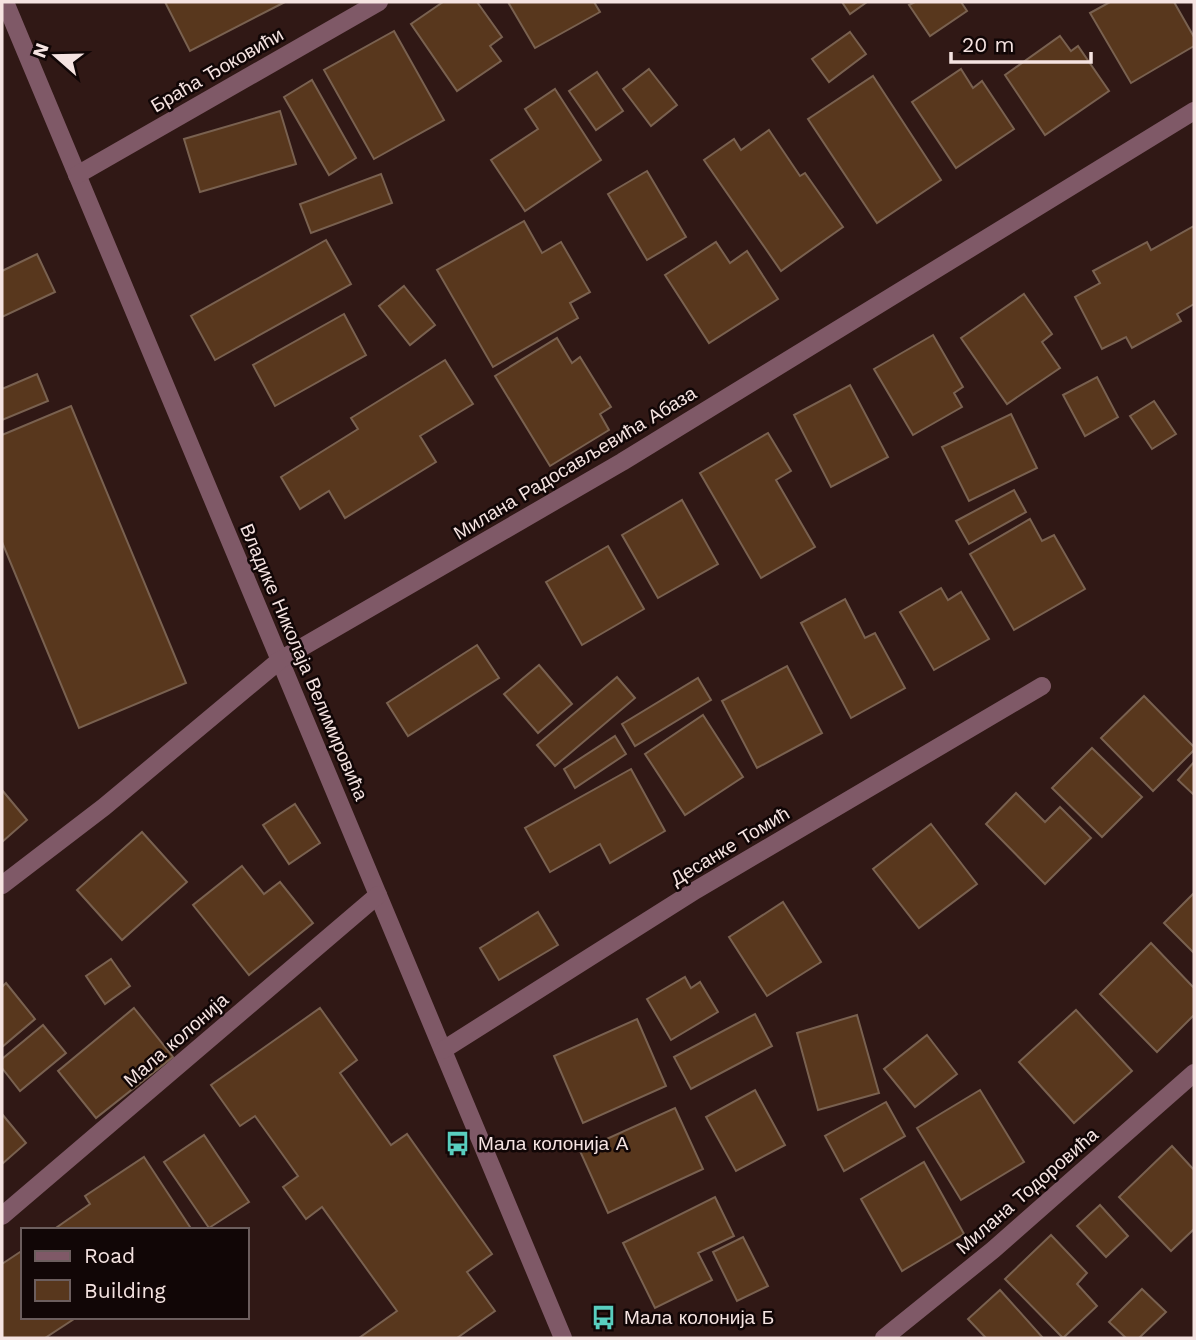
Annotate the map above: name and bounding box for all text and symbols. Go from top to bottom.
north arrow [21,21,91,91]
scale bar [951,21,1091,65]
street label: Браћа Ђоковићи [147,23,287,117]
text: 20 m [962,32,1014,57]
text: N [27,40,54,61]
street label: Милана Радосављевића Абаза [450,381,701,545]
street label: Владике Николаја Велимировића [235,520,373,804]
street label: Десанке Томић [666,802,794,890]
street label: Мала колонија [119,988,233,1092]
street label: Милана Тодоровића [951,1123,1103,1259]
bus stop icon: Мала колонија А [444,1129,472,1157]
place label: Мала колонија А [478,1132,629,1155]
legend [21,1228,248,1319]
text: Road [84,1243,135,1268]
text: Building [84,1278,166,1303]
bus stop icon: Мала колонија Б [590,1303,618,1331]
place label: Мала колонија Б [624,1306,774,1329]

